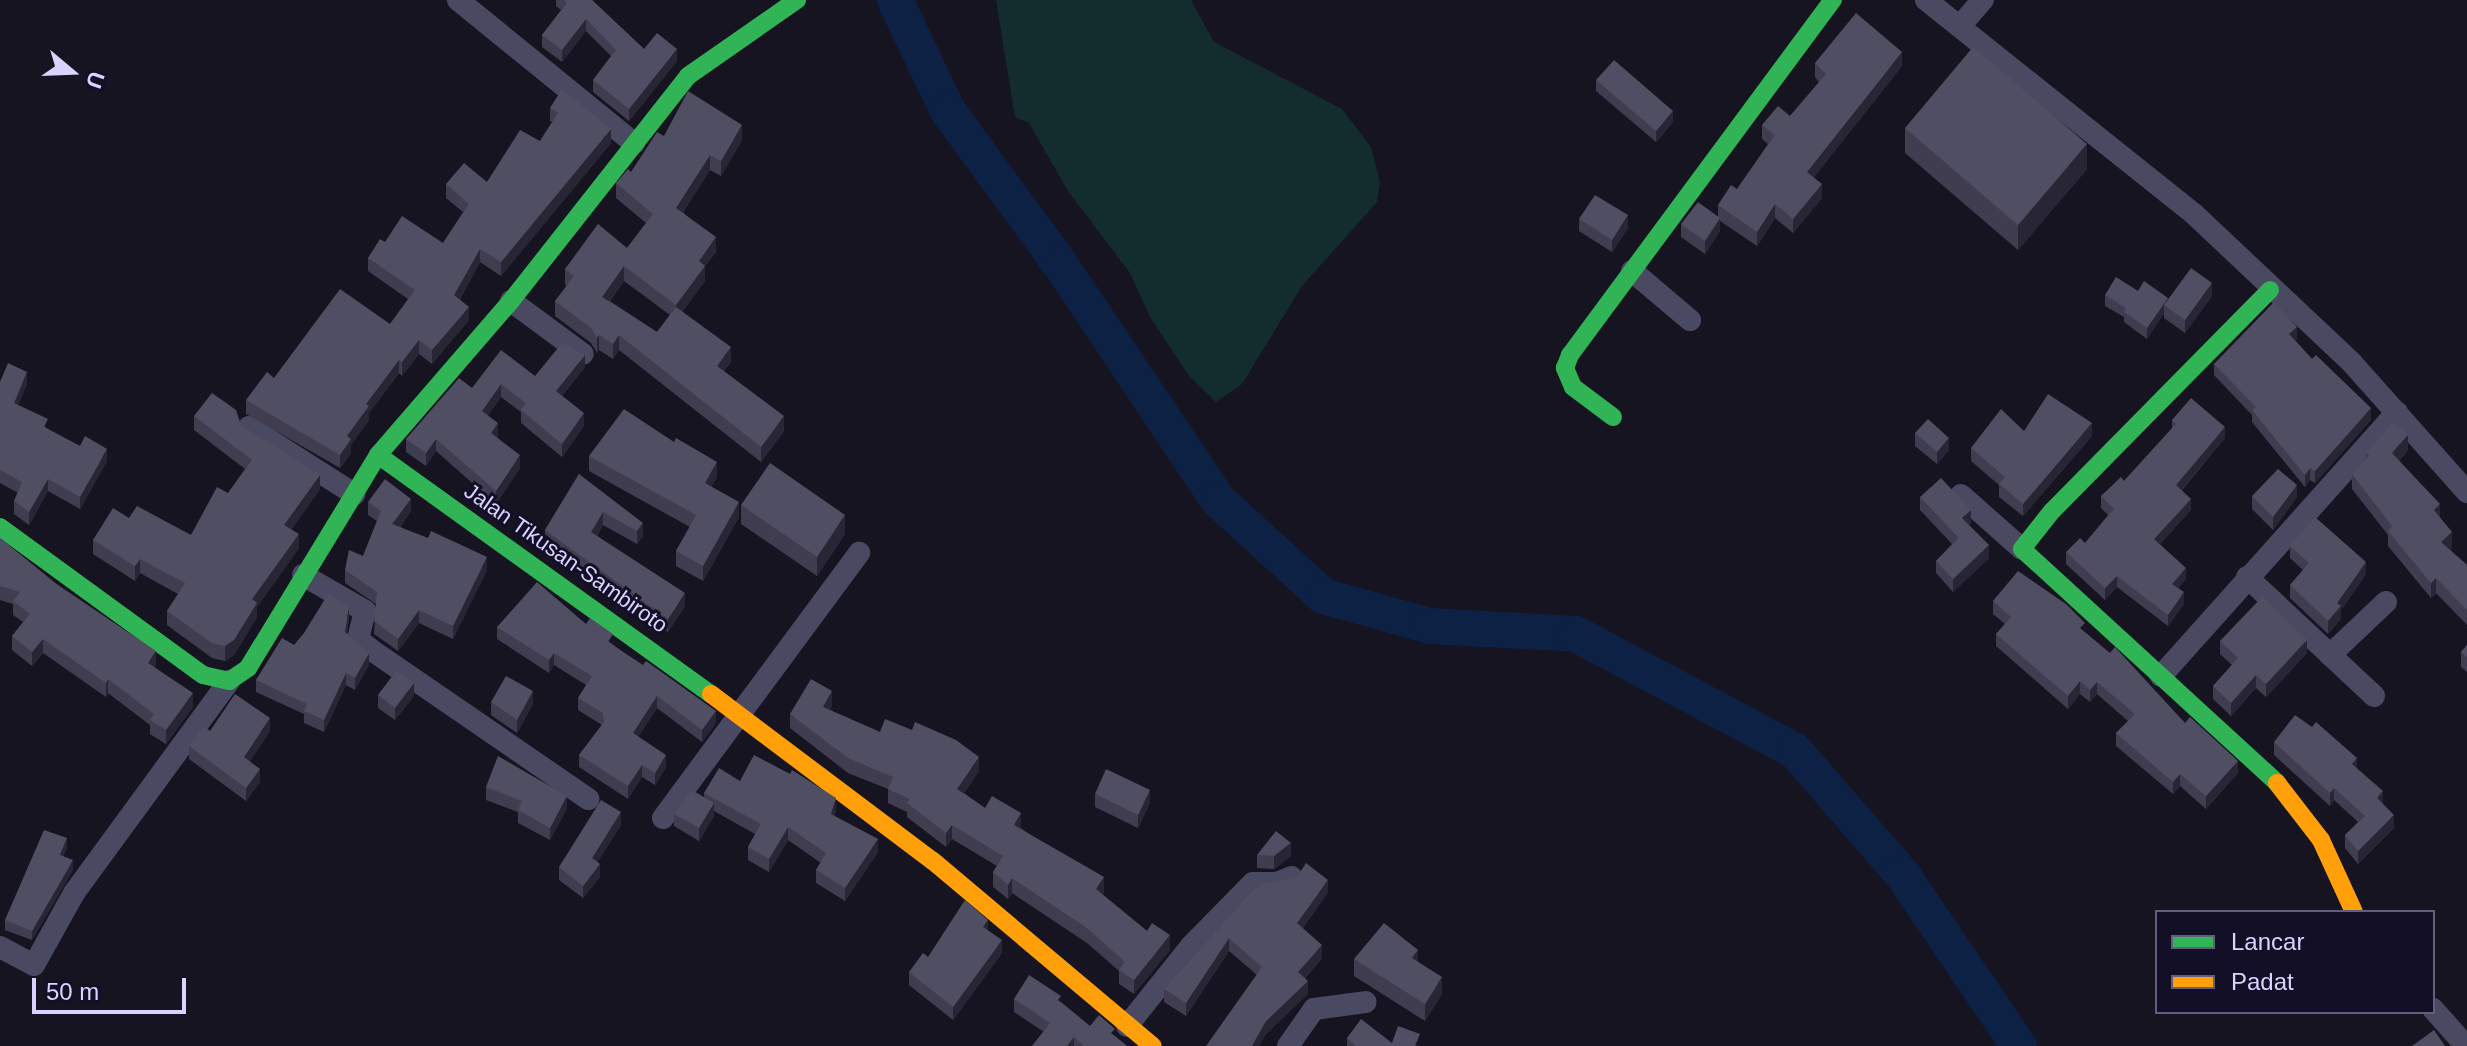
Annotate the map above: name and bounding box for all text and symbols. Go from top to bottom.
north arrow [32,32,112,112]
text: U [81,68,110,92]
street label: Jalan Tikusan-Sambiroto [459,478,673,638]
legend [2155,910,2435,1014]
text: Lancar [2231,928,2304,955]
scale bar [36,962,190,1012]
text: Padat [2231,968,2294,995]
text: 50 m [46,978,99,1005]

